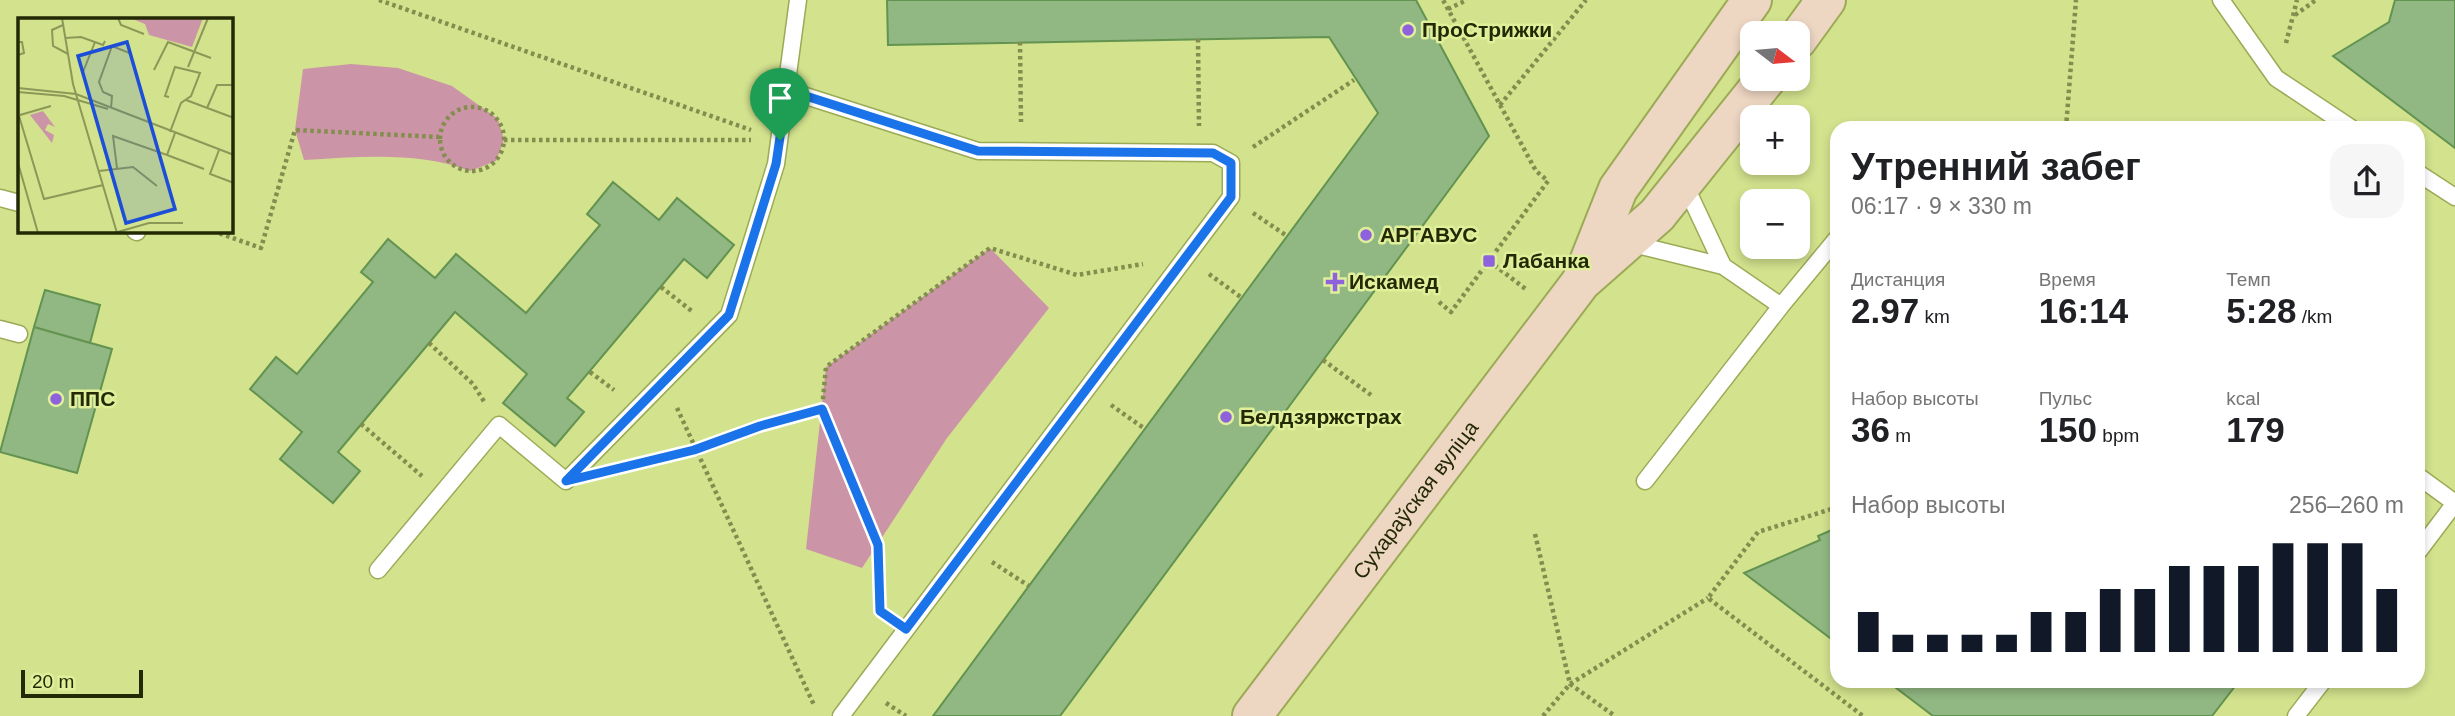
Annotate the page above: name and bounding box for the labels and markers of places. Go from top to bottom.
place label: ПроСтрижки [1422,18,1552,41]
marker: ПроСтрижки [1400,22,1416,38]
pin [750,68,810,140]
place label: АРГАВУС [1380,223,1478,246]
marker: АРГАВУС [1358,227,1374,243]
place label: Лабанка [1503,249,1590,272]
marker: Лабанка [1481,253,1497,269]
place label: Искамед [1349,270,1439,293]
marker: Искамед [1327,274,1343,290]
place label: ППС [70,387,115,410]
marker: ППС [48,391,64,407]
place label: Белдзяржстрах [1240,405,1402,428]
marker: Белдзяржстрах [1218,409,1234,425]

